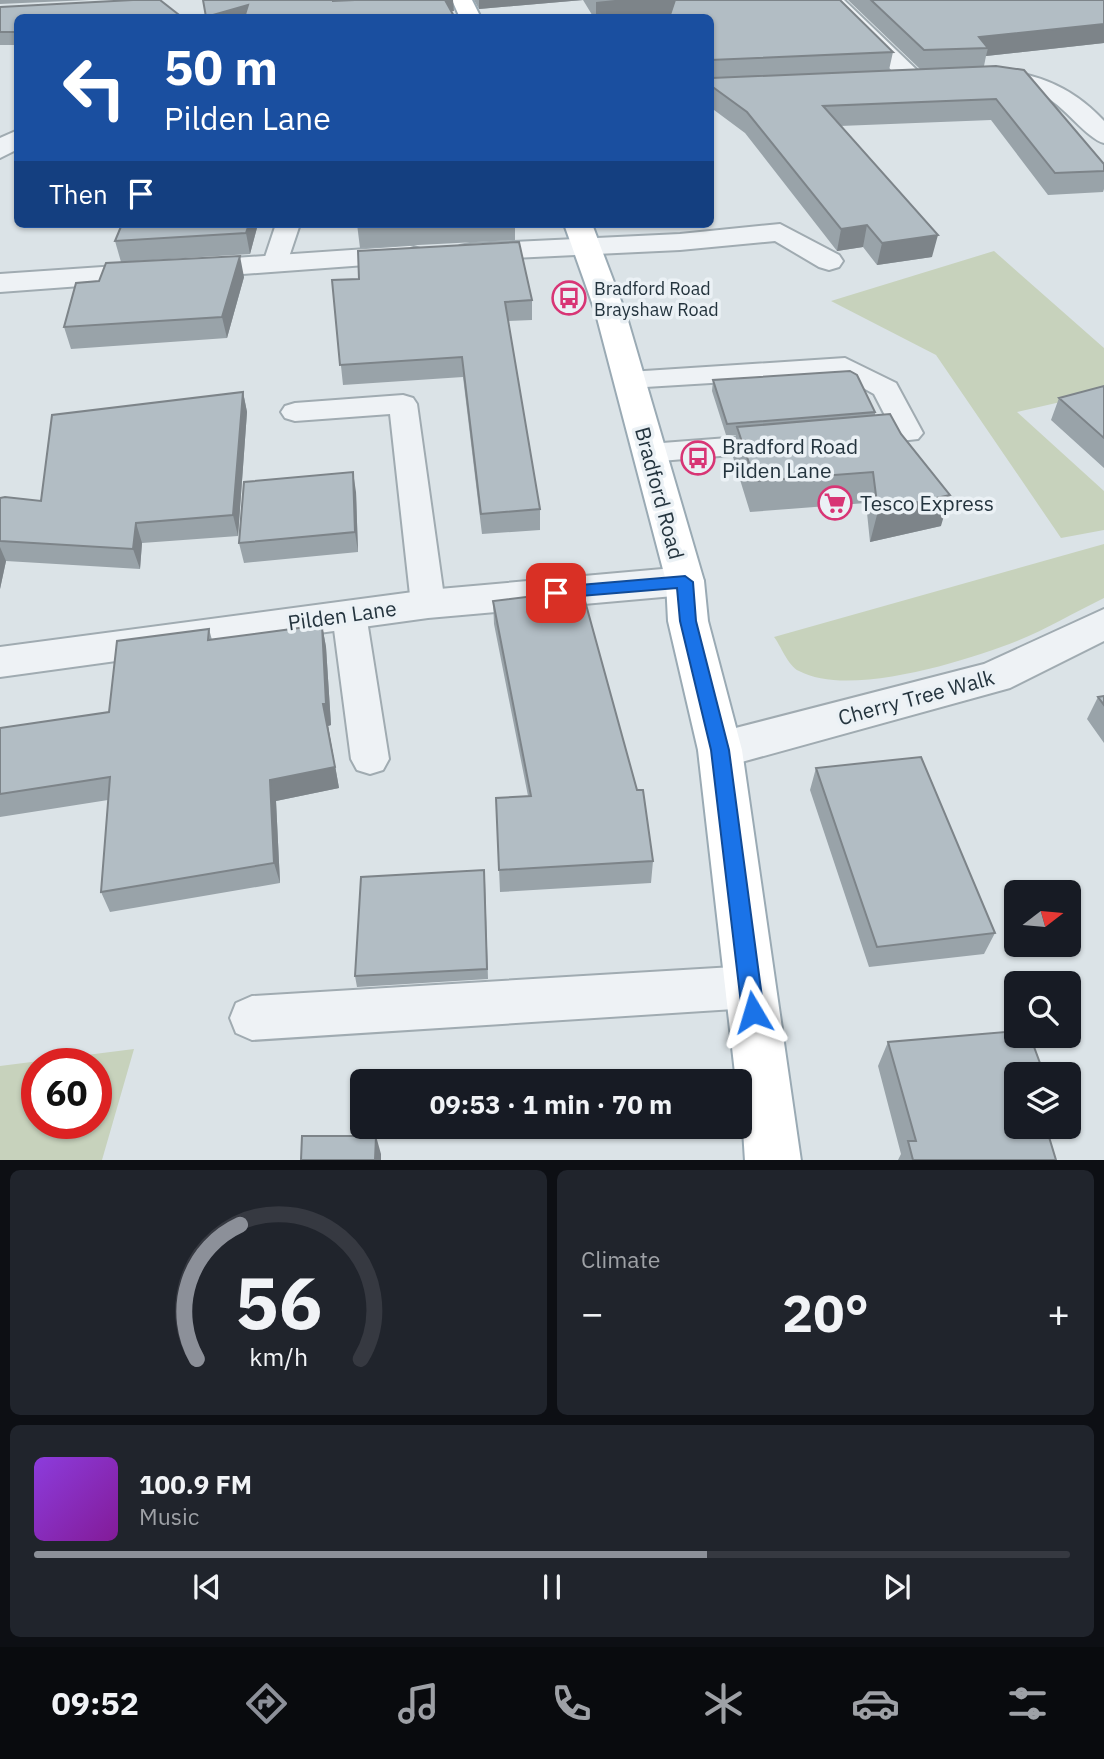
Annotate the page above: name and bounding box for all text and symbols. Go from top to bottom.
text: 50 m [164,35,278,98]
icon: left [49,42,140,133]
text: Pilden Lane [164,97,331,139]
icon: arrive [122,175,160,213]
text: Then [49,177,108,211]
place label: Bradford Road Brayshaw Road [594,277,719,321]
bus stop icon: Bradford Road Brayshaw Road [550,279,588,317]
street label: Bradford Road [629,424,691,562]
place label: Bradford Road Pilden Lane [722,432,858,484]
bus stop icon: Bradford Road Pilden Lane [679,439,717,477]
supermarket icon: Tesco Express [816,484,854,522]
place label: Tesco Express [860,489,994,517]
pin [526,563,586,623]
icon: arrive [537,574,575,612]
street label: Pilden Lane [286,594,398,636]
street label: Cherry Tree Walk [835,663,997,731]
north arrow [1004,880,1082,957]
map controls [1004,880,1081,1139]
button: search [1004,971,1081,1048]
position arrow [716,975,790,1049]
speed limit sign: 60 [21,1048,112,1139]
button: layers [1004,1062,1081,1139]
text: 09:53 · 1 min · 70 m [430,1087,672,1121]
text: Climate [581,1244,660,1274]
text: 56 [235,1254,322,1349]
text: 20° [782,1279,869,1346]
text: − [581,1288,604,1337]
text: + [1047,1288,1070,1337]
text: km/h [249,1339,308,1372]
text: 100.9 FM [139,1467,252,1501]
text: Music [139,1501,199,1531]
icon: previous [188,1568,226,1606]
icon: pause [533,1568,571,1606]
icon: next [878,1568,916,1606]
icon: directions [242,1679,291,1728]
icon: music [394,1679,443,1728]
icon: phone [547,1679,596,1728]
icon: climate [699,1679,748,1728]
icon: car [851,1679,900,1728]
icon: filters [1003,1679,1052,1728]
text: 09:52 [52,1682,139,1724]

